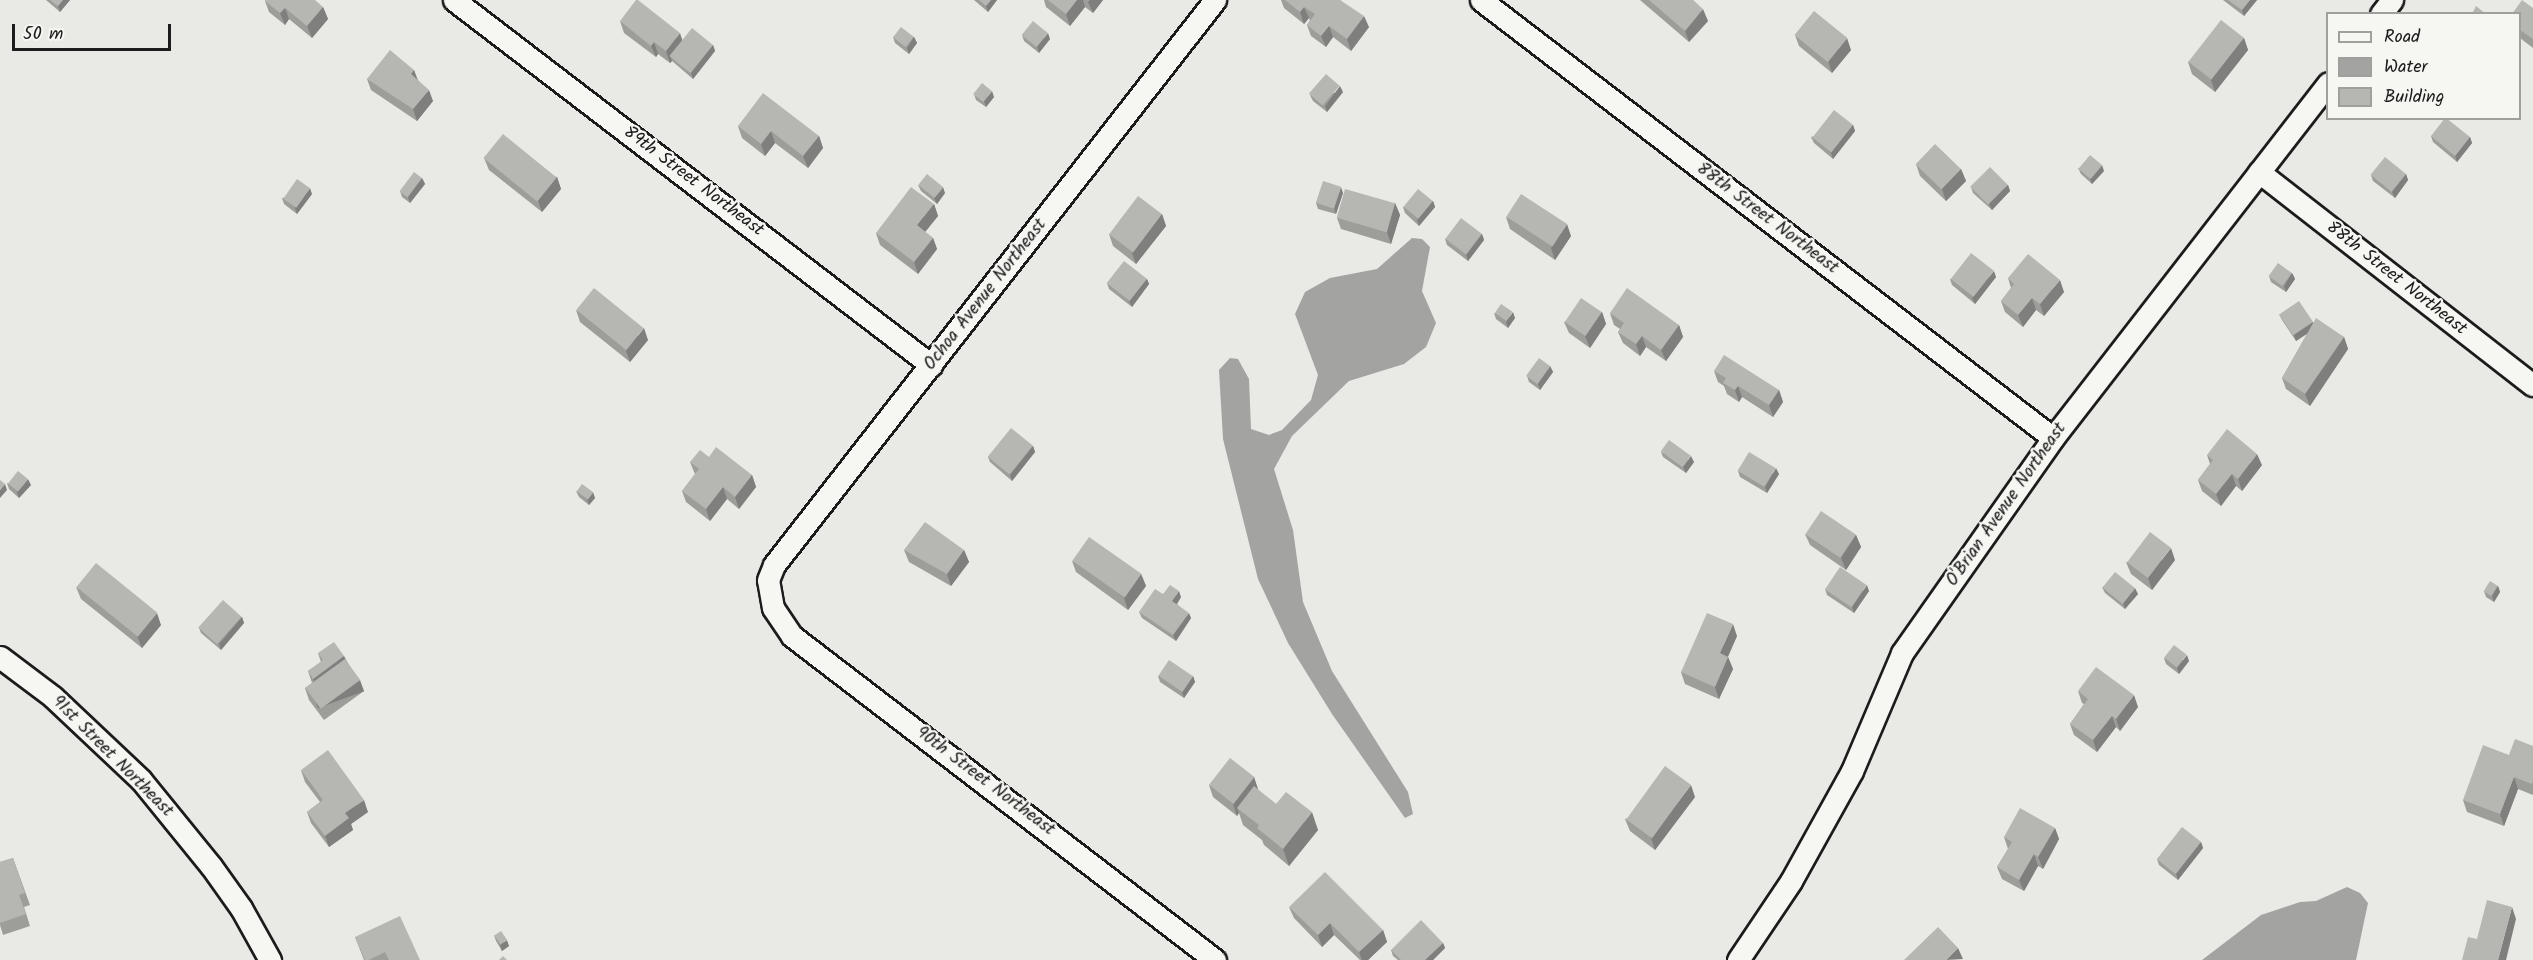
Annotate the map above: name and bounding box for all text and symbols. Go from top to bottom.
scale bar [15,12,174,50]
legend [2326,12,2521,120]
text: 50 m [23,20,63,49]
text: Road [2384,23,2420,52]
text: Water [2384,53,2428,82]
text: Building [2384,83,2444,112]
street label: 89th Street Northeast [618,122,768,242]
street label: 88th Street Northeast [1692,158,1842,280]
street label: Ochoa Avenue Northeast [920,215,1052,375]
street label: 88th Street Northeast [2321,217,2471,341]
street label: O'Brian Avenue Northeast [1942,419,2072,591]
street label: 91st Street Northeast [47,692,177,822]
street label: 90th Street Northeast [911,723,1059,841]

